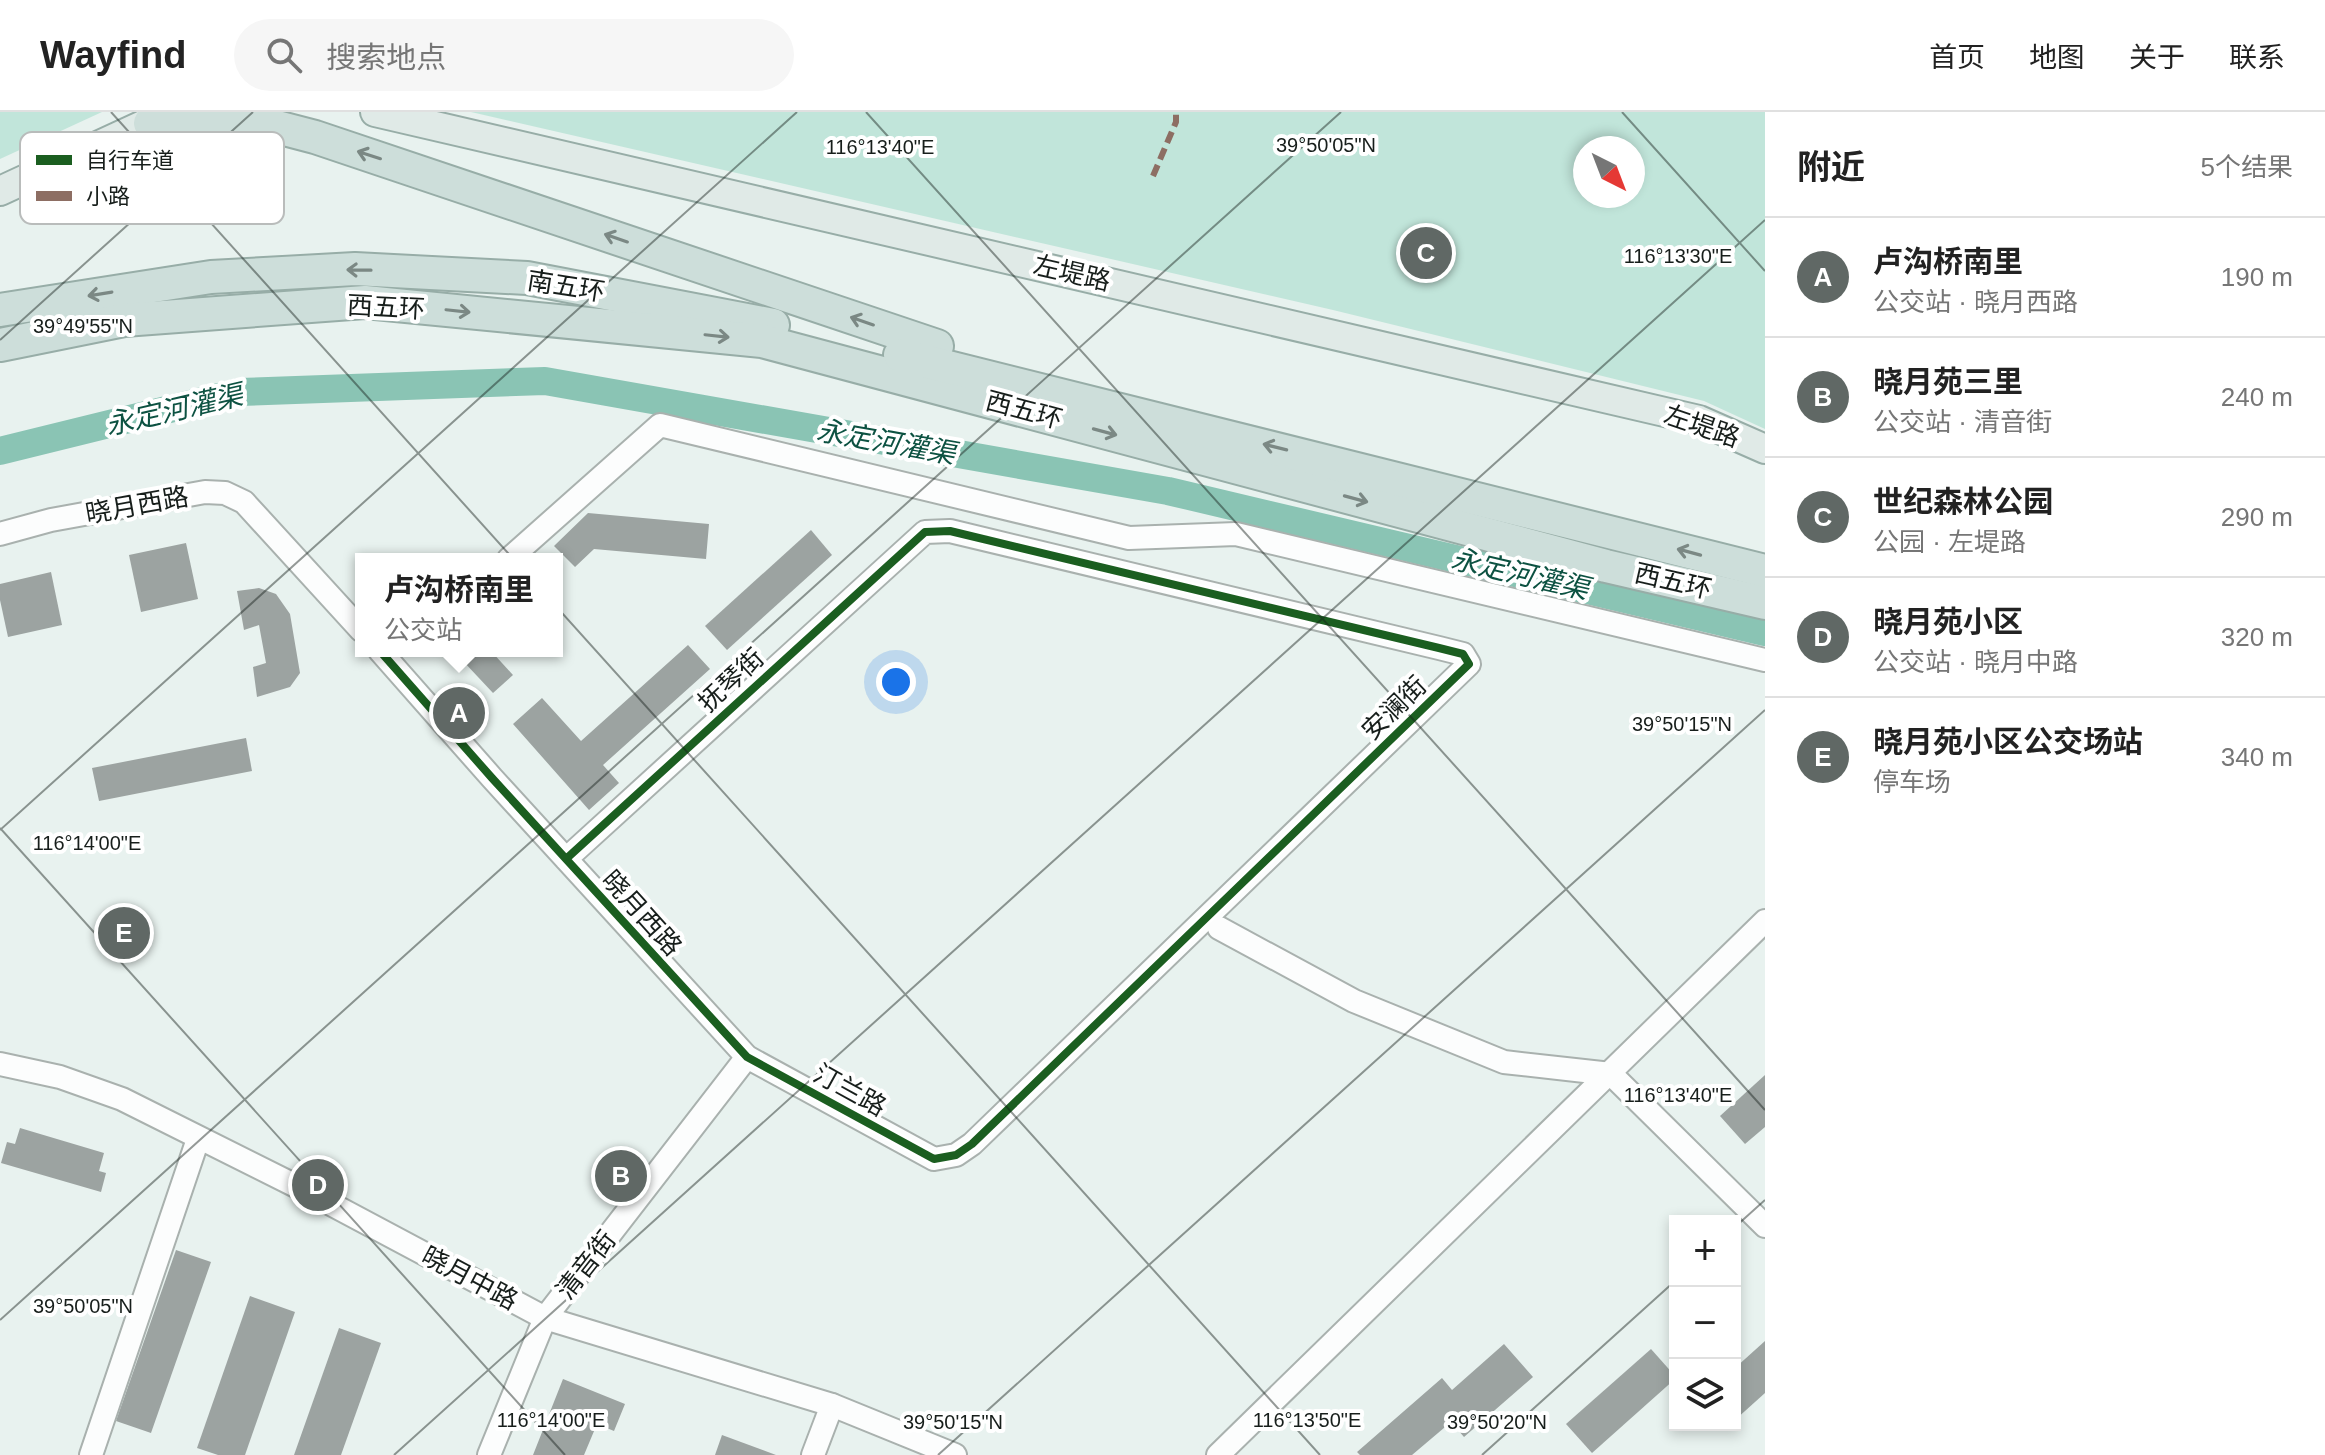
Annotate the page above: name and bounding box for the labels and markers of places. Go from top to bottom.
pin: C [1400,223,1452,283]
pin: A [433,683,485,743]
pin: E [98,903,150,963]
pin: B [595,1146,647,1206]
pin: D [292,1155,344,1215]

